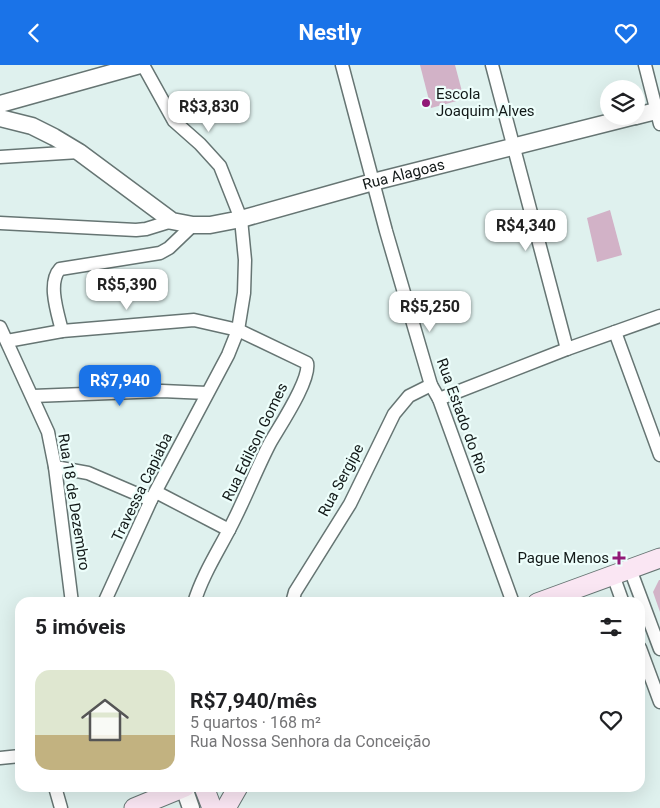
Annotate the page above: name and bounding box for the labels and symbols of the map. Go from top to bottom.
place label: Escola Joaquim Alves [436,85,535,120]
pin: R$3,830 [163,91,255,133]
marker: Escola Joaquim Alves [420,97,432,109]
street label: Rua Alagoas [360,155,446,194]
pin: R$4,340 [480,209,572,252]
pin: R$5,390 [81,269,173,311]
pin: R$5,250 [384,291,476,333]
street label: Rua Estado do Rio [433,356,491,476]
pin: R$7,940 [74,365,166,407]
street label: Rua Edilson Gomes [219,380,291,504]
street label: Travessa Capiaba [108,430,176,544]
street label: Rua 18 de Dezembro [54,432,94,572]
street label: Rua Sergipe [314,441,368,519]
place label: Pague Menos [517,549,609,567]
marker: Pague Menos [613,552,625,564]

